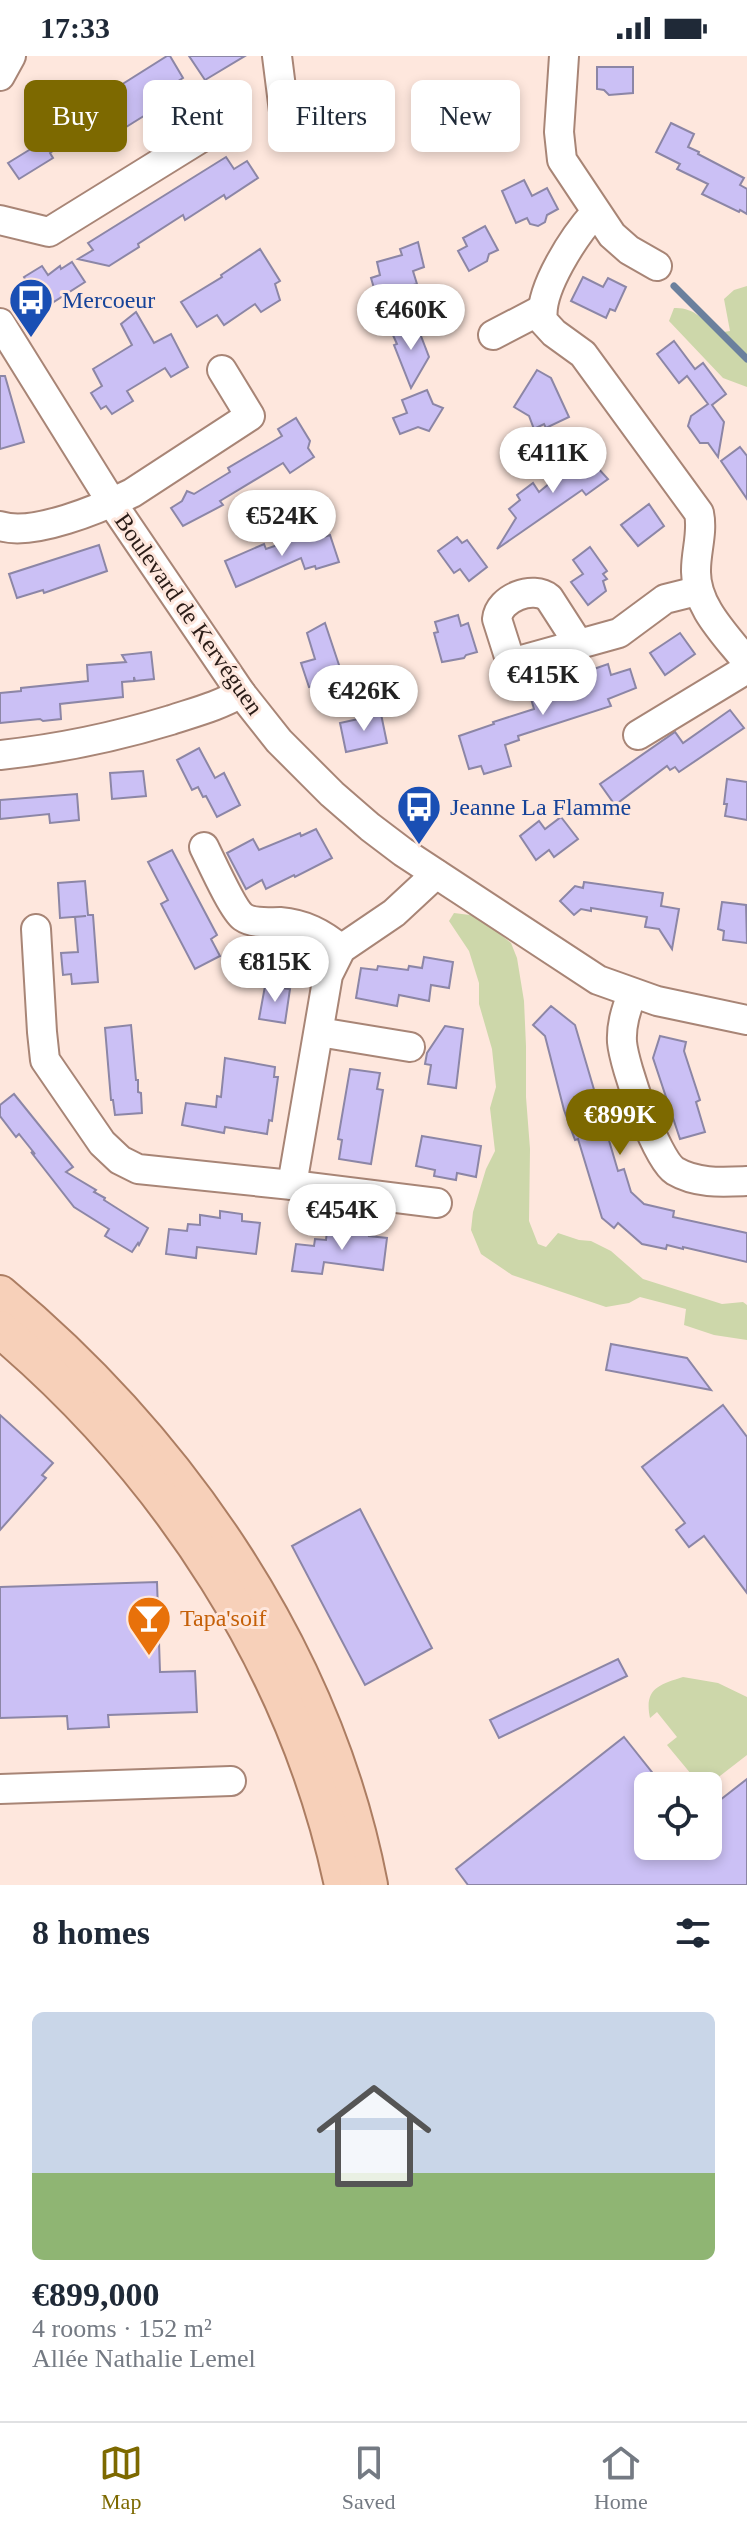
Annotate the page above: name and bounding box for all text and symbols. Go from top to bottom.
text: 17:33 [40,11,110,44]
chip: Buy [24,80,127,152]
chip: Rent [143,80,252,152]
chip: Filters [268,80,395,152]
chip: New [411,80,520,152]
bus stop icon: Mercoeur [7,276,55,339]
pin: €460K [355,284,467,352]
place label: Mercoeur [62,287,155,313]
text: €460K [375,295,447,324]
pin: €411K [497,427,609,495]
text: €411K [518,438,588,467]
pin: €524K [226,490,338,558]
text: €524K [246,501,318,530]
street label: Boulevard de Kervéguen [110,508,268,720]
pin: €415K [487,649,599,717]
text: €415K [507,660,579,689]
pin: €426K [308,665,420,733]
text: €426K [328,676,400,705]
bus stop icon: Jeanne La Flamme [395,783,443,846]
place label: Jeanne La Flamme [450,794,631,820]
pin: €815K [219,936,331,1004]
text: €815K [239,947,311,976]
pin: €899K [564,1089,676,1157]
text: €899K [584,1100,656,1129]
pin: €454K [286,1184,398,1252]
text: €454K [306,1195,378,1224]
bar icon: Tapa'soif [125,1594,173,1657]
place label: Tapa'soif [180,1605,267,1631]
map controls [634,1772,722,1860]
button: locate [634,1772,722,1860]
icon: filters [671,1911,715,1955]
text: 8 homes [32,1914,150,1951]
icon: home [302,2064,446,2208]
text: €899,000 [32,2276,160,2313]
text: 4 rooms · 152 m² [32,2314,212,2343]
text: Allée Nathalie Lemel [32,2344,256,2373]
tab: Map [99,2441,143,2515]
tab: Saved [342,2441,395,2515]
tab: Home [594,2441,648,2515]

